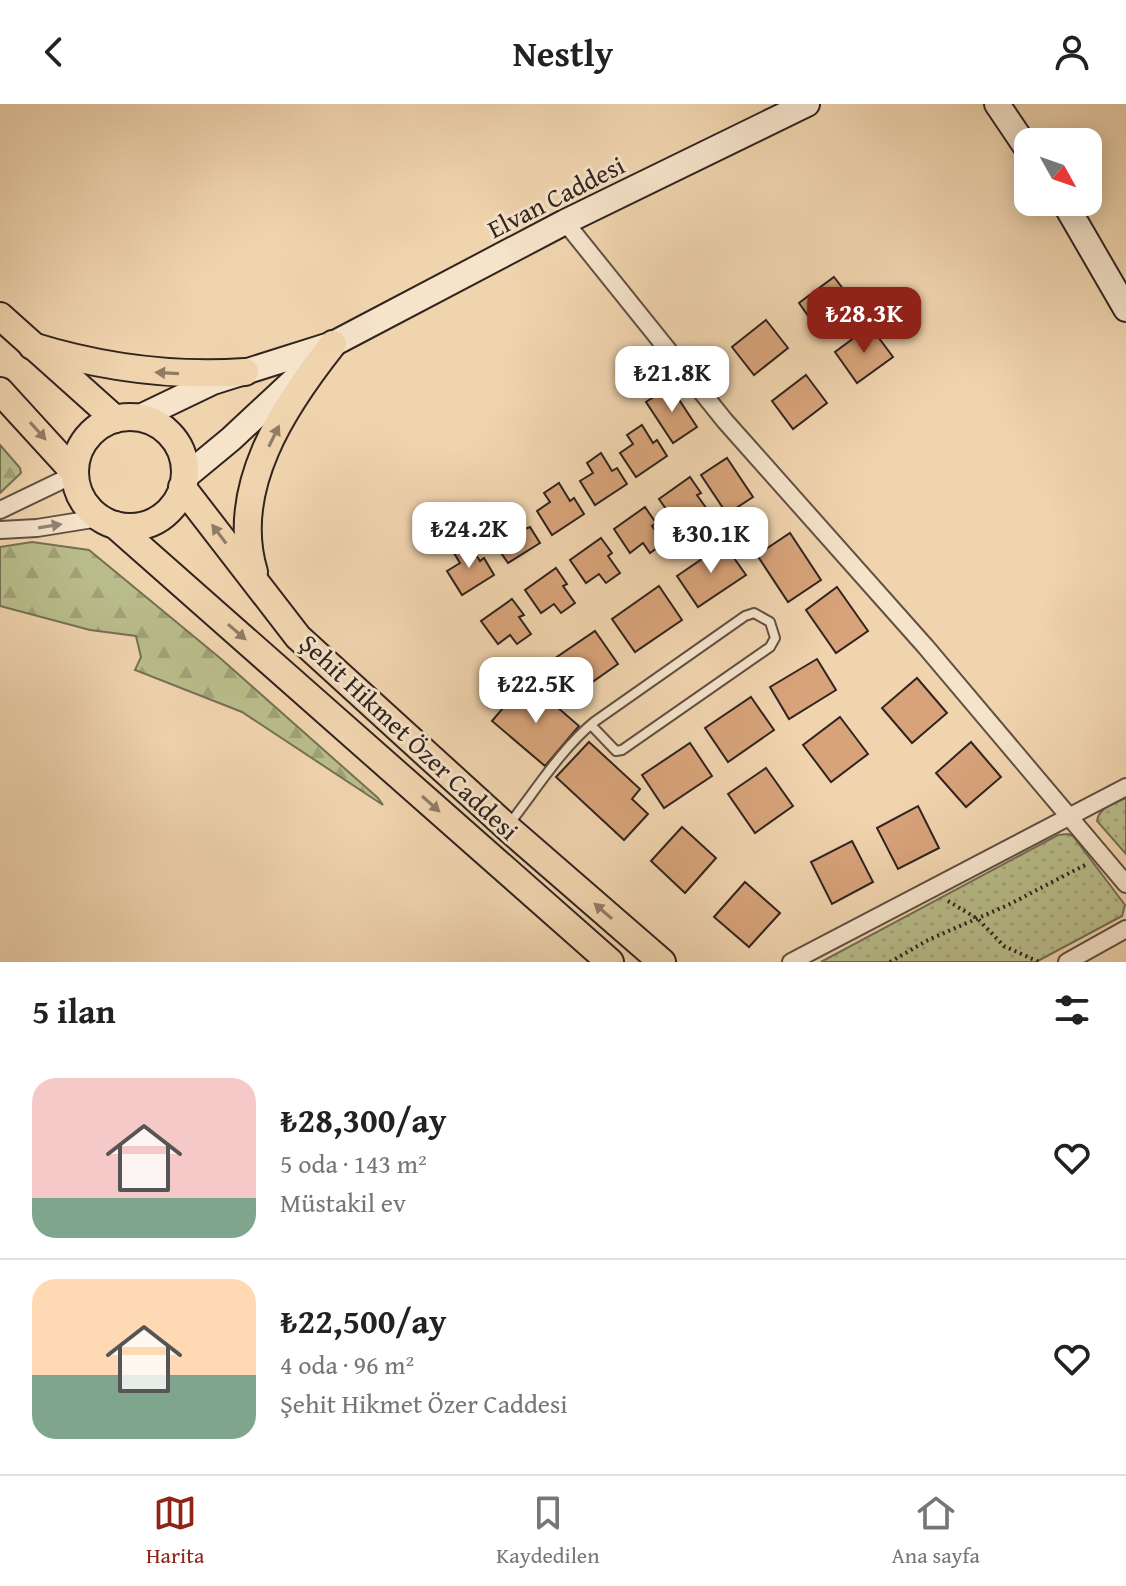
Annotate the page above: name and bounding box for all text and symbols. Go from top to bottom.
text: Nestly [513,26,613,79]
icon: back [32,30,76,74]
icon: person [1050,30,1094,74]
north arrow [1014,128,1102,216]
map controls [1014,128,1102,216]
street label: Elvan Caddesi [480,145,631,248]
pin: ₺28.3K [799,287,929,355]
text: ₺28.3K [825,293,903,332]
pin: ₺21.8K [607,346,737,414]
text: ₺21.8K [633,352,711,391]
one-way arrow [154,366,179,379]
one-way arrow [29,421,46,441]
one-way arrow [267,424,281,447]
pin: ₺24.2K [404,502,534,570]
pin: ₺30.1K [646,507,776,575]
text: ₺24.2K [430,508,508,547]
text: ₺30.1K [672,513,750,552]
one-way arrow [37,519,62,531]
one-way arrow [211,524,227,544]
one-way arrow [227,622,246,640]
street label: Şehit Hikmet Özer Caddesi [291,624,528,849]
pin: ₺22.5K [471,657,601,725]
text: ₺22.5K [497,663,575,702]
one-way arrow [422,794,441,812]
one-way arrow [593,903,613,920]
text: 5 ilan [32,986,116,1035]
icon: filters [1050,988,1094,1032]
text: ₺28,300/ay [280,1095,446,1144]
icon: home [96,1110,192,1206]
icon: heart [1050,1136,1094,1180]
text: 5 oda · 143 m² [280,1144,427,1183]
text: Müstakil ev [280,1183,406,1222]
text: ₺22,500/ay [280,1296,446,1345]
icon: home [96,1311,192,1407]
icon: heart [1050,1337,1094,1381]
text: 4 oda · 96 m² [280,1345,414,1384]
text: Şehit Hikmet Özer Caddesi [280,1384,568,1423]
tab: Harita [146,1491,204,1571]
tab: Kaydedilen [496,1491,600,1571]
tab: Ana sayfa [892,1491,980,1571]

